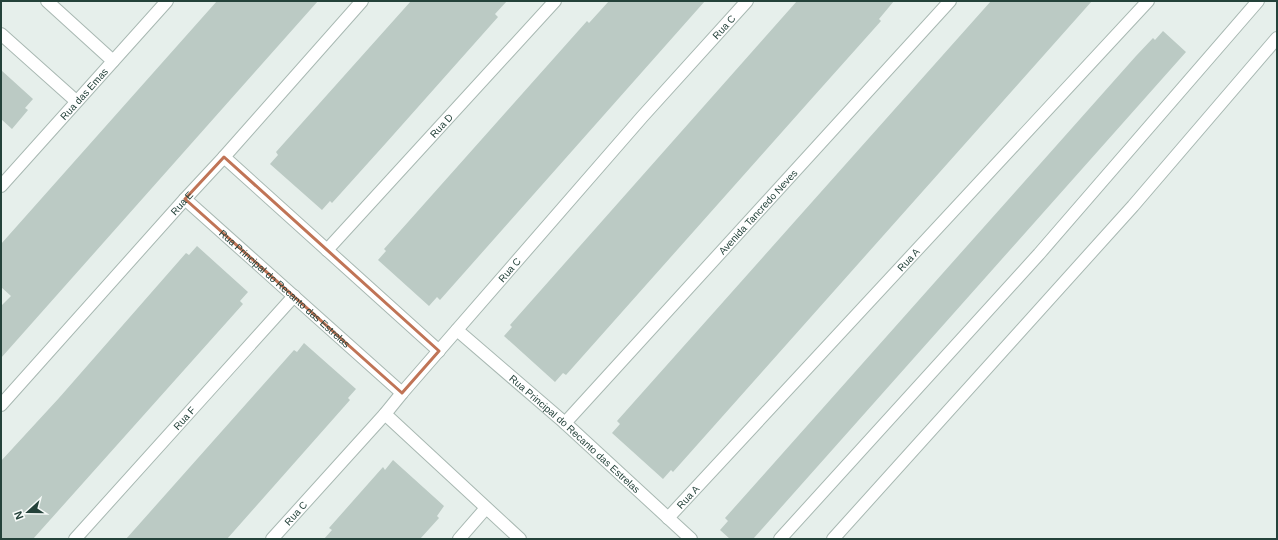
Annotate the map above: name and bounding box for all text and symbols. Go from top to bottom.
street label: Rua C [710,13,737,41]
street label: Rua das Emas [58,66,110,122]
street label: Rua D [427,111,455,140]
street label: Avenida Tancredo Neves [716,167,799,256]
street label: Rua E [168,189,195,217]
street label: Rua Principal do Recanto das Estrelas [217,227,352,350]
street label: Rua A [895,245,922,273]
street label: Rua C [496,255,523,284]
street label: Rua Principal do Recanto das Estrelas [507,372,642,495]
street label: Rua F [171,404,197,432]
street label: Rua A [674,483,701,510]
north arrow [8,492,48,532]
street label: Rua C [282,499,309,527]
text: N [12,510,26,521]

